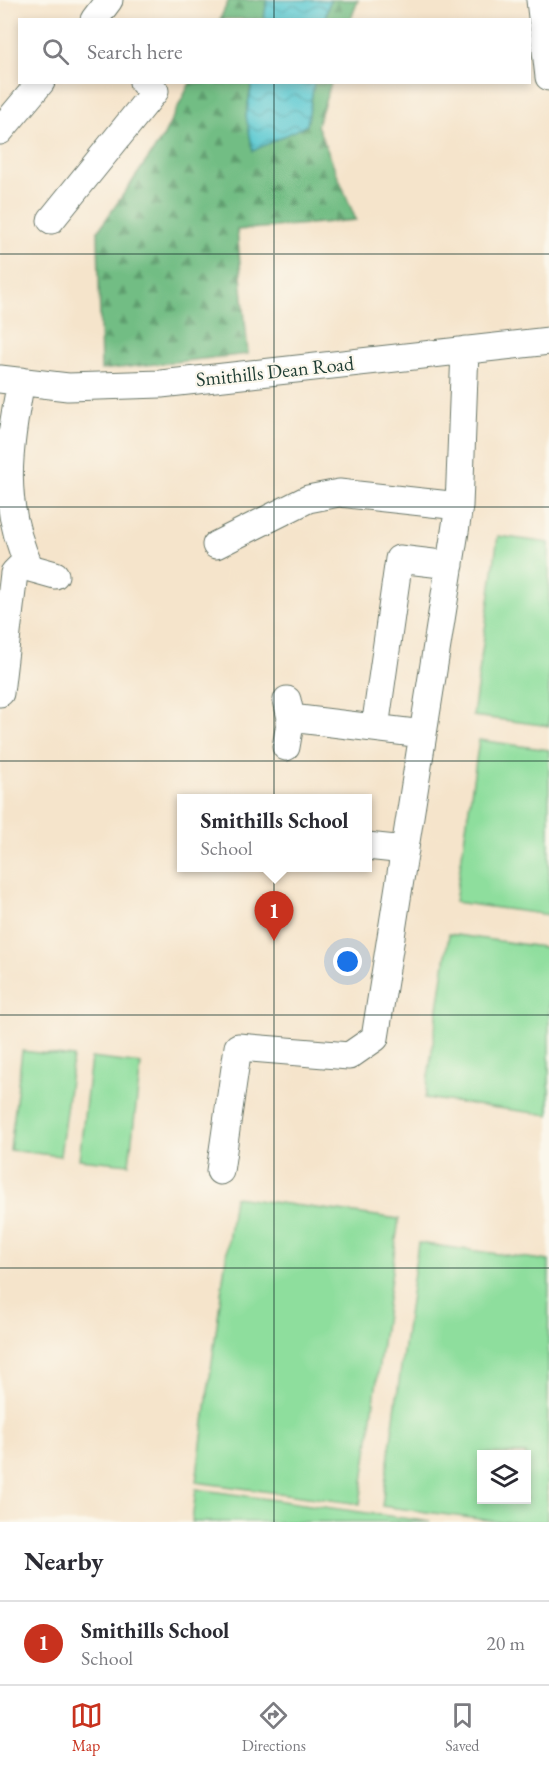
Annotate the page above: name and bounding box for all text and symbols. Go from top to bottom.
search box [18,18,531,84]
icon: search [39,35,72,68]
text: Search here [87,37,182,66]
street label: Smithills Dean Road [195,350,356,392]
popup [177,794,372,872]
text: Smithills School [200,806,349,835]
text: School [200,835,252,861]
pin: 1 [254,892,294,941]
your location [333,947,362,976]
map controls [477,1450,531,1504]
button: layers [477,1450,531,1504]
text: Nearby [24,1544,104,1578]
text: Smithills School [81,1616,229,1645]
text: 1 [38,1630,49,1656]
text: 20 m [486,1630,525,1656]
text: School [81,1645,133,1671]
tab: Map [70,1699,103,1756]
tab: Directions [242,1699,306,1756]
tab: Saved [445,1699,479,1756]

